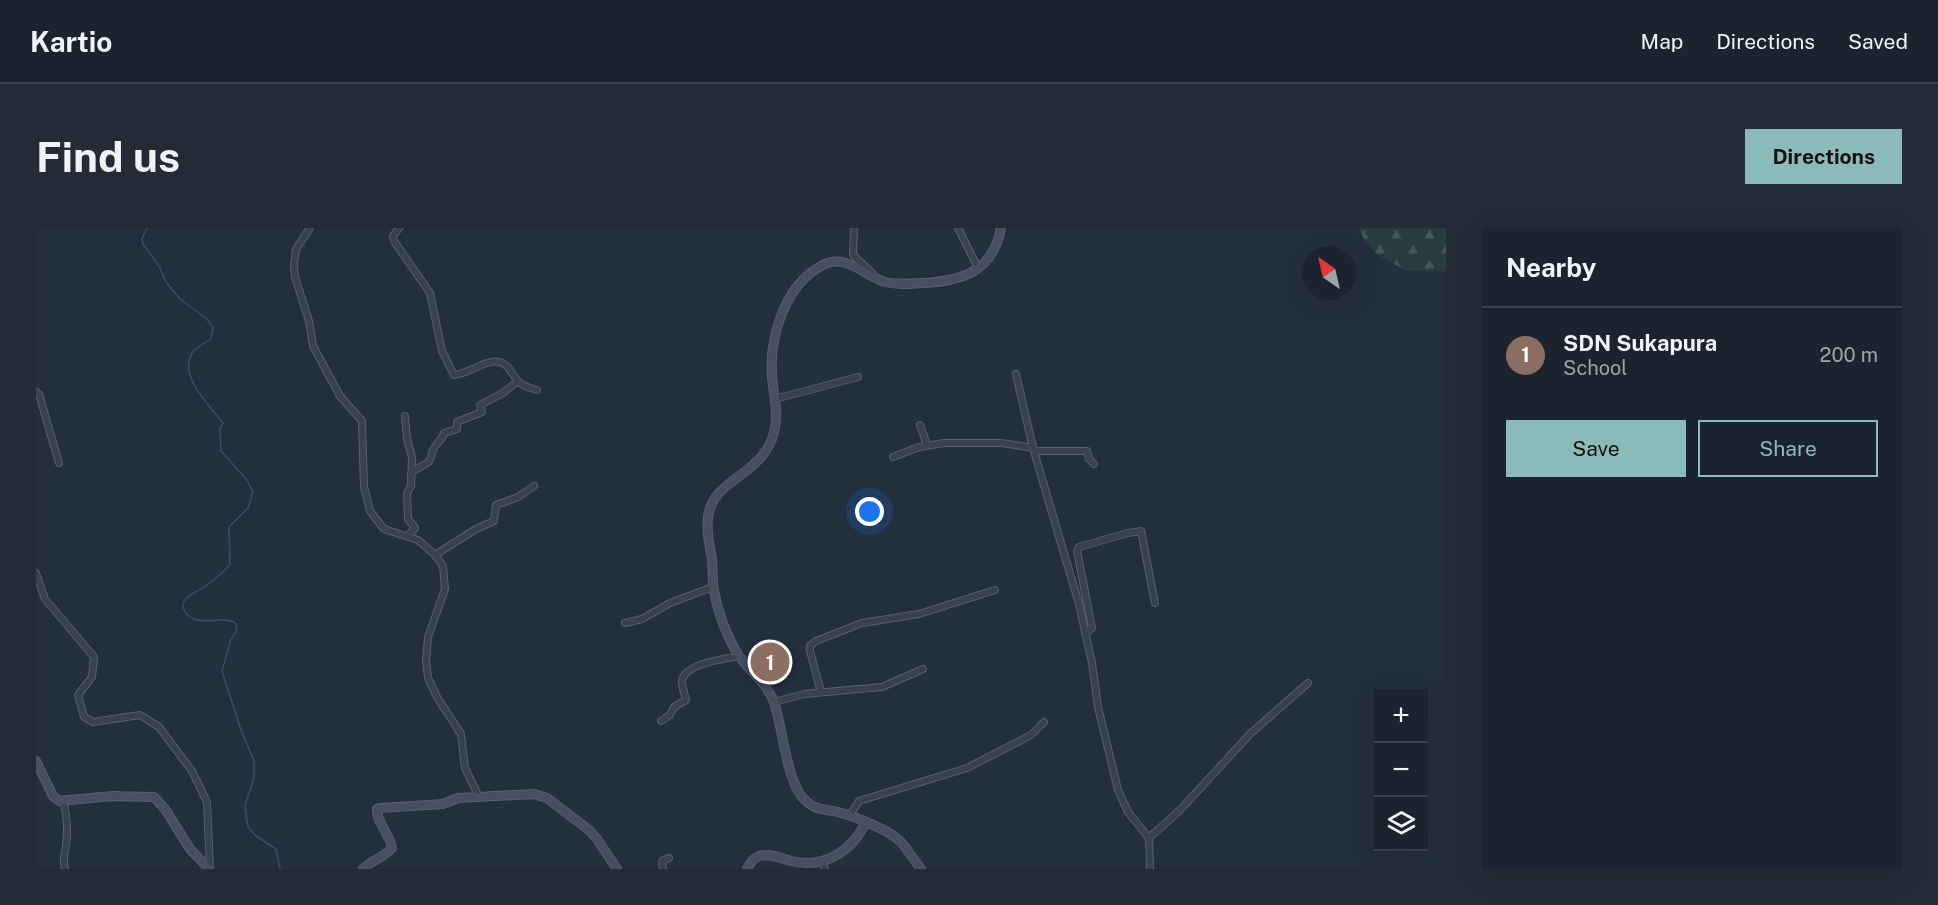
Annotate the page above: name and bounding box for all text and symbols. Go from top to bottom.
text: Kartio [30,25,112,58]
text: Map [1641,29,1683,54]
text: Directions [1716,29,1815,54]
text: Saved [1848,29,1908,54]
button: Directions [1745,129,1902,184]
text: Find us [36,132,180,181]
north arrow [1302,246,1356,300]
text: Nearby [1506,252,1596,283]
text: SDN Sukapura [1563,330,1717,356]
text: 1 [1521,343,1530,367]
text: 200 m [1820,343,1878,367]
text: School [1563,356,1627,380]
button: Save [1506,420,1686,477]
button: Share [1698,420,1878,477]
your location [855,497,884,526]
pin: 1 [750,640,790,684]
map controls [1374,689,1428,851]
button: + [1374,689,1428,743]
button: − [1374,743,1428,797]
button: layers [1374,797,1428,851]

